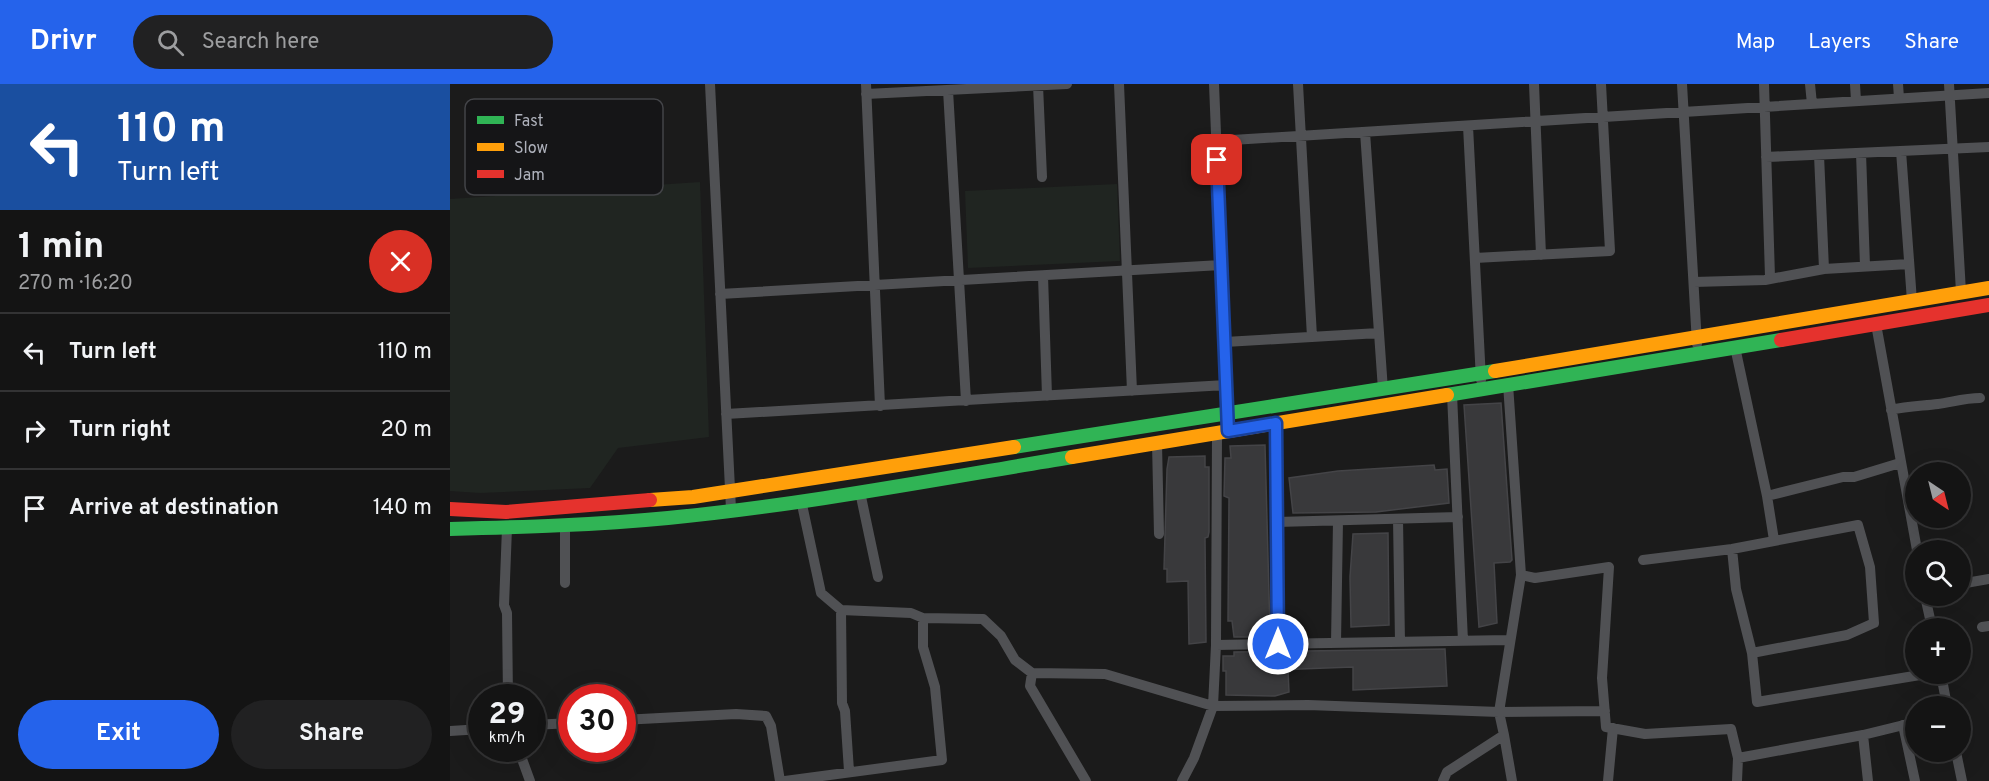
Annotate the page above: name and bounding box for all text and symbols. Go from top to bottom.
search box [133,15,553,69]
text: Drivr [30,24,97,60]
icon: search [154,26,187,59]
text: Search here [202,29,319,56]
text: Map [1736,29,1775,56]
text: Layers [1808,29,1871,56]
text: Share [1904,29,1959,56]
legend [465,99,663,195]
text: 110 m [117,104,226,157]
icon: left [18,108,96,186]
text: Fast [514,112,544,132]
pin [1191,134,1242,185]
text: Slow [514,139,548,159]
icon: arrive [1200,143,1233,176]
text: Turn left [117,156,219,190]
text: Jam [514,166,545,186]
text: 1 min [18,225,104,271]
button: close [369,230,432,293]
text: 270 m · 16:20 [18,271,133,297]
icon: left [18,336,51,369]
text: Turn left [69,339,157,366]
text: 110 m [378,339,432,366]
icon: right [18,414,51,447]
text: Turn right [69,417,171,444]
text: 20 m [381,417,432,444]
north arrow [1905,462,1971,528]
map controls [1905,462,1971,762]
icon: arrive [18,492,51,525]
text: Arrive at destination [69,495,279,522]
text: 140 m [373,495,432,522]
button: search [1905,540,1971,606]
position arrow [1246,612,1310,676]
button: + [1905,618,1971,684]
speed limit sign: 30 [558,684,636,762]
button: − [1905,696,1971,762]
text: 29 [489,697,525,734]
button: Exit [18,700,219,769]
button: Share [231,700,432,769]
text: km/h [489,729,525,748]

